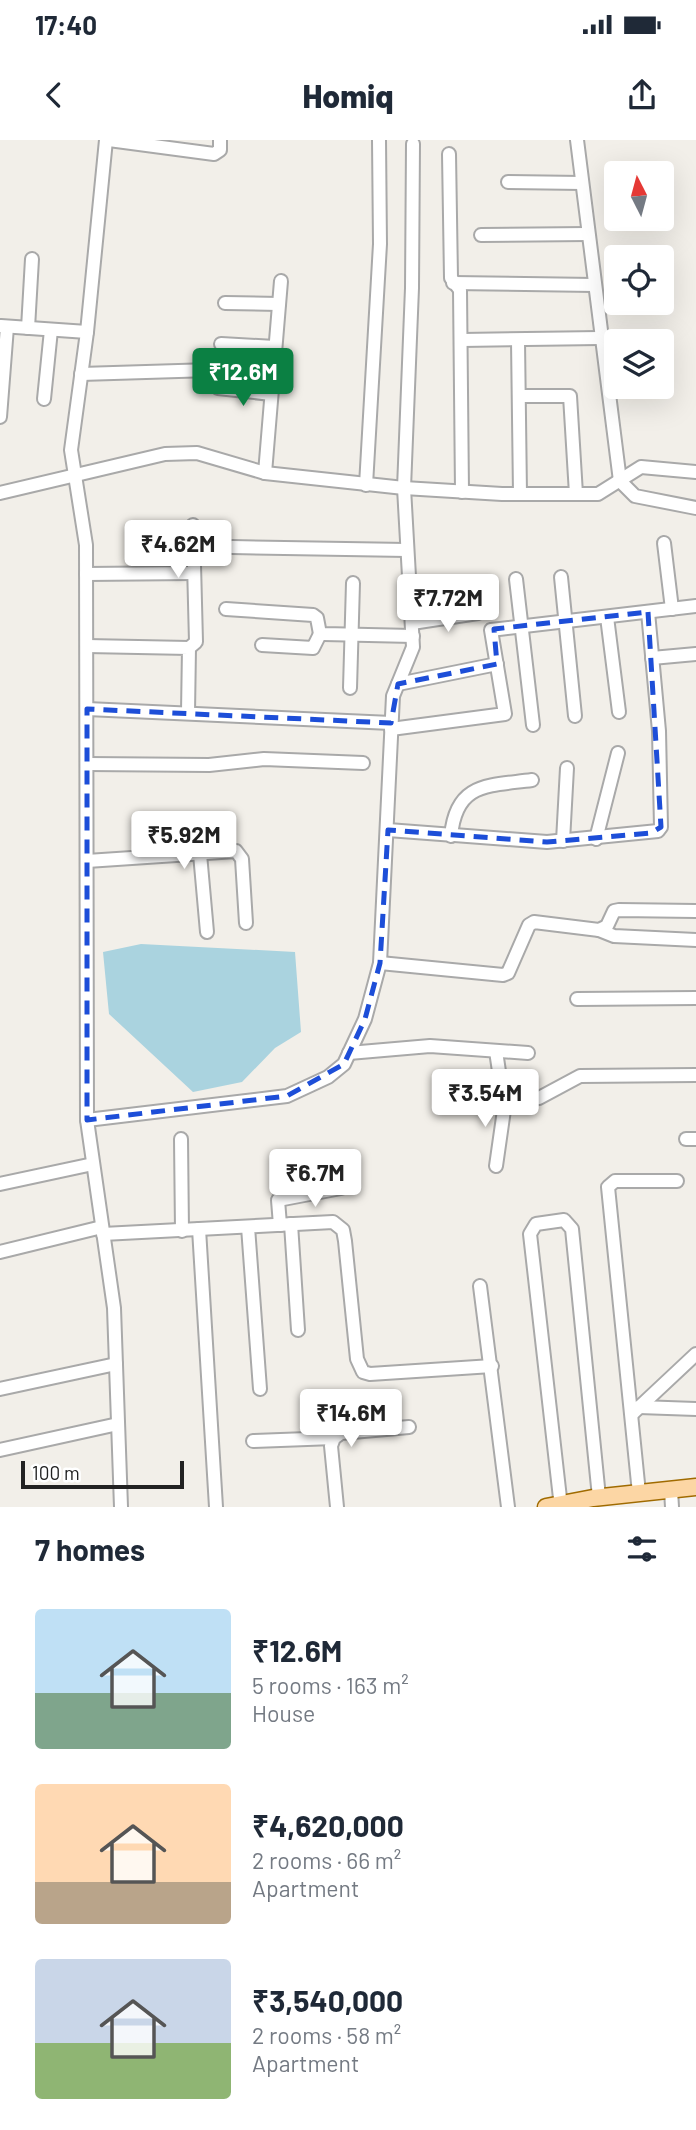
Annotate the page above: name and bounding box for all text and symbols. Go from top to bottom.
text: 17:40 [35,9,97,40]
icon: back [35,76,73,114]
text: Homiq [302,76,394,114]
icon: share [623,76,661,114]
north arrow [604,161,674,231]
map controls [604,161,674,399]
button: locate [604,245,674,315]
button: layers [604,329,674,399]
pin: ₹12.6M [186,348,300,408]
text: ₹12.6M [208,357,278,385]
pin: ₹4.62M [121,520,235,580]
text: ₹4.62M [141,529,215,557]
pin: ₹7.72M [391,574,505,634]
text: ₹7.72M [413,583,483,611]
pin: ₹5.92M [127,812,241,871]
text: ₹5.92M [147,820,221,848]
pin: ₹3.54M [428,1070,542,1129]
text: ₹3.54M [448,1078,522,1106]
pin: ₹6.7M [266,1150,364,1209]
text: ₹6.7M [285,1158,345,1186]
pin: ₹14.6M [294,1390,408,1449]
text: ₹14.6M [316,1398,386,1426]
scale bar [21,1458,184,1490]
text: 100 m [32,1461,80,1484]
icon: filters [623,1530,661,1568]
text: 7 homes [35,1531,145,1567]
text: ₹12.6M [252,1632,342,1668]
icon: home [91,1637,175,1721]
text: 5 rooms · 163 m² [252,1671,409,1699]
text: House [252,1699,315,1727]
text: ₹4,620,000 [252,1807,404,1843]
icon: home [91,1812,175,1896]
text: 2 rooms · 66 m² [252,1846,401,1874]
text: Apartment [252,1874,359,1902]
text: ₹3,540,000 [252,1982,403,2018]
icon: home [91,1987,175,2071]
text: 2 rooms · 58 m² [252,2021,401,2049]
text: Apartment [252,2049,359,2077]

